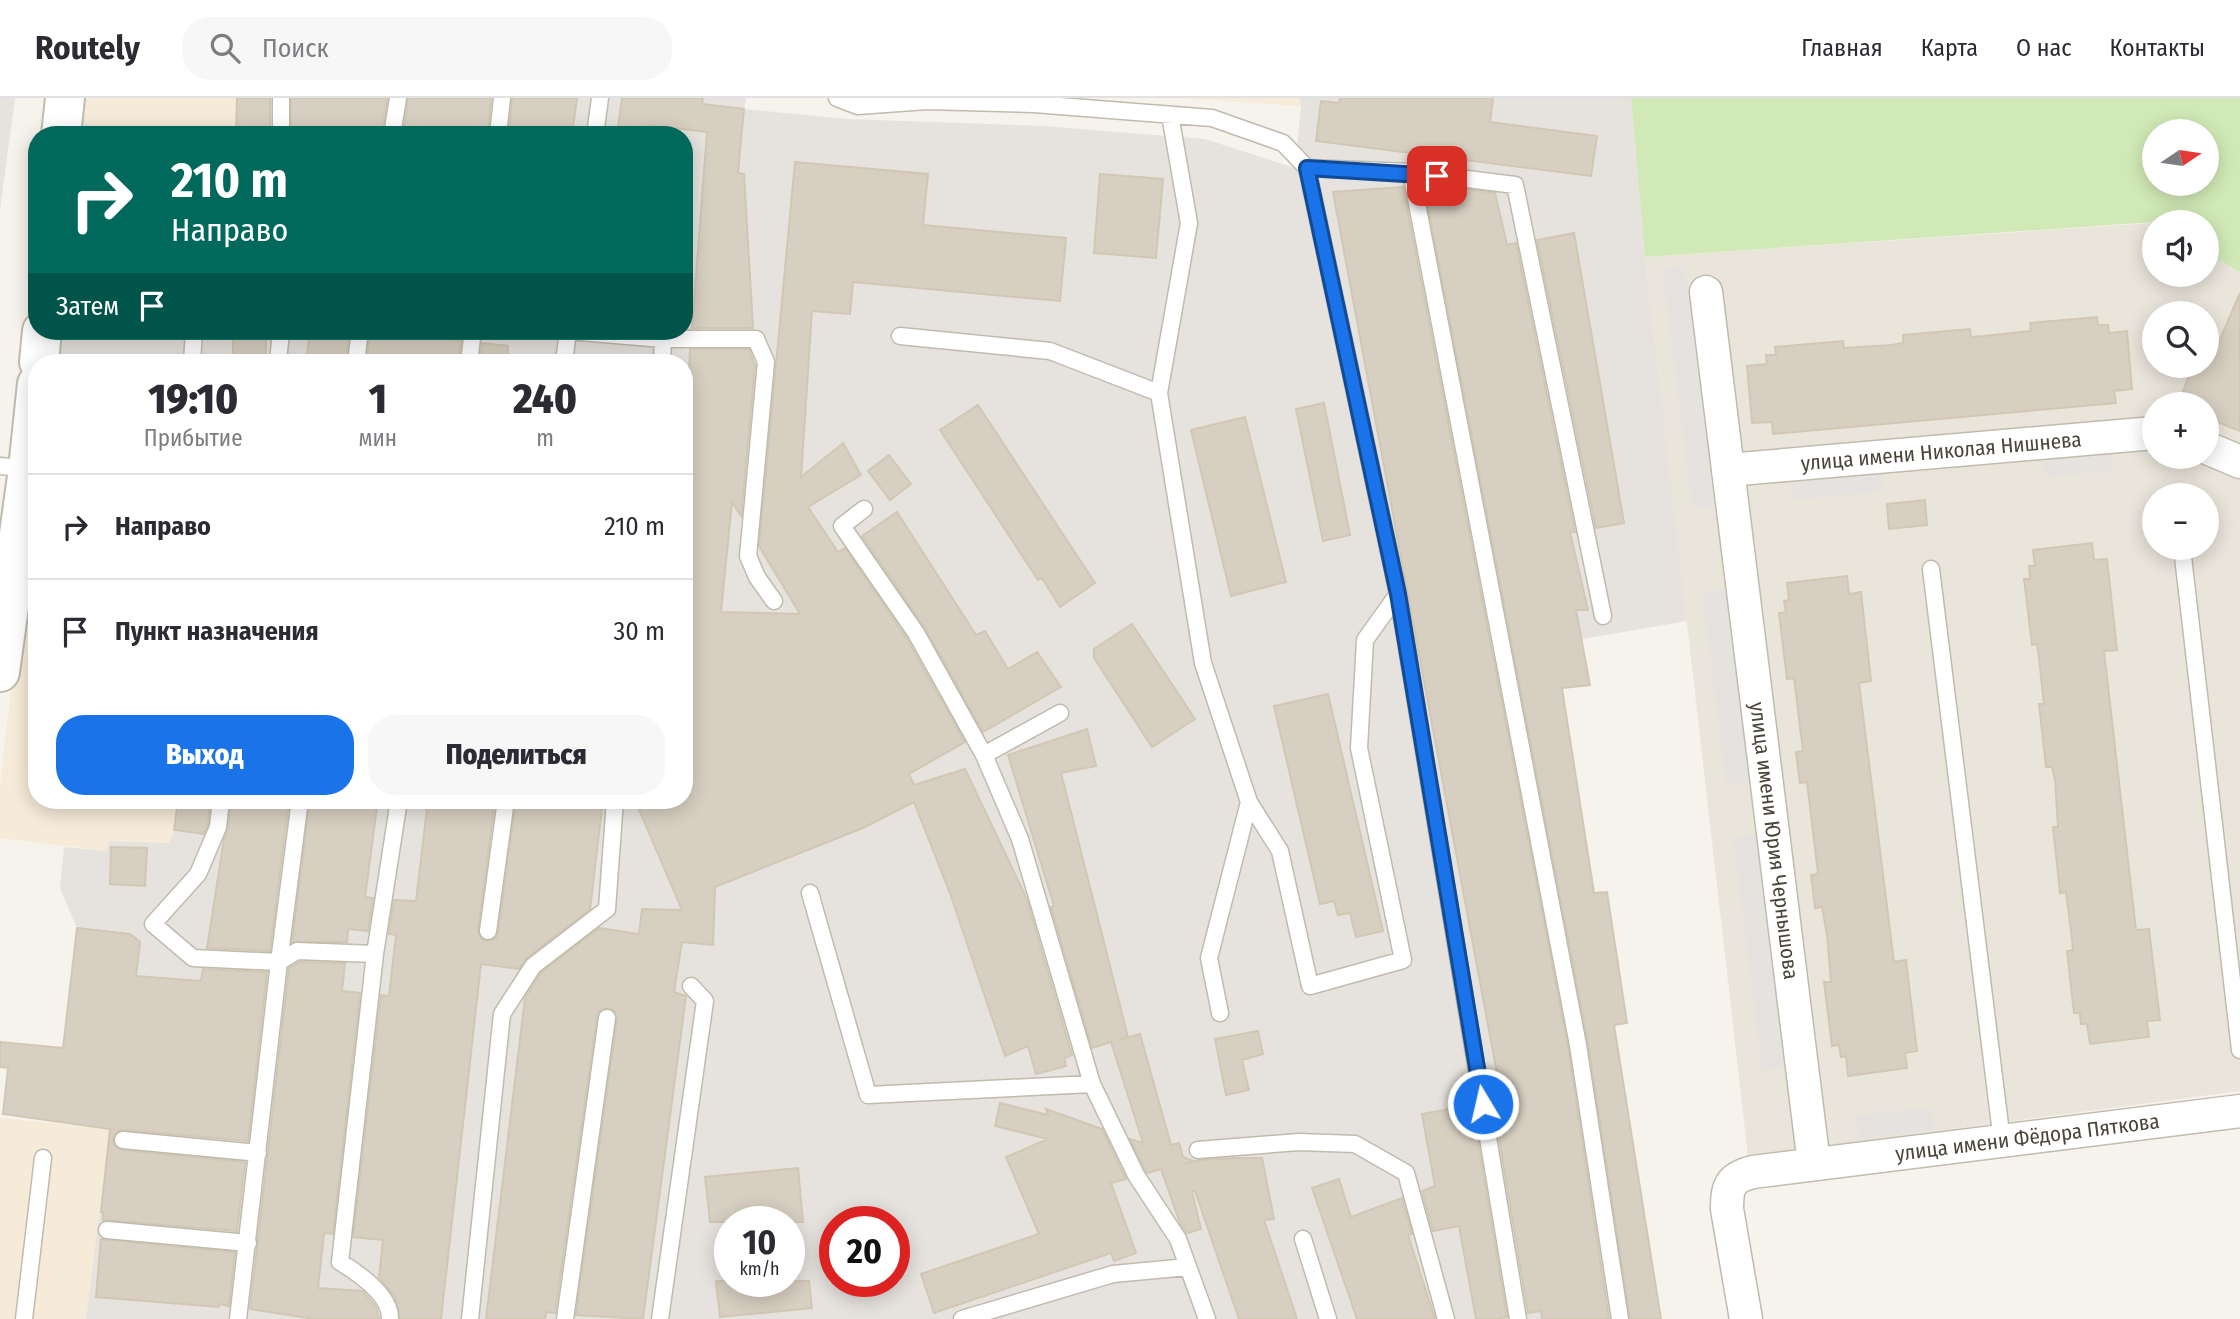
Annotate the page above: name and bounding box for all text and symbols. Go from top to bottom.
search box [182,17,672,80]
text: Routely [35,28,140,68]
icon: search [206,29,244,67]
text: Поиск [262,33,329,64]
text: Главная [1801,34,1883,62]
text: Карта [1921,34,1978,62]
text: О нас [2016,34,2071,62]
text: Контакты [2109,34,2205,62]
north arrow [2142,119,2219,196]
map controls [2142,119,2219,560]
pin [1407,146,1467,206]
text: 210 m [171,151,288,210]
icon: right [56,154,147,245]
icon: arrive [1418,157,1456,195]
button: sound [2142,210,2219,287]
text: Направо [171,211,288,249]
icon: arrive [133,287,171,325]
text: Затем [56,291,119,322]
button: search [2142,301,2219,378]
text: 19:10 [148,374,238,424]
text: 1 [369,374,387,424]
text: 240 [513,374,577,424]
button: + [2142,392,2219,469]
text: Прибытие [144,424,243,452]
text: мин [358,424,397,452]
text: m [536,424,554,452]
street label: улица имени Николая Нишнева [1800,426,2083,477]
button: − [2142,483,2219,560]
icon: right [56,508,94,546]
text: Направо [115,511,211,542]
text: 210 m [604,511,665,542]
icon: arrive [56,613,94,651]
text: Пункт назначения [115,616,319,647]
text: 30 m [614,616,665,647]
street label: улица имени Юрия Чернышова [1744,701,1804,981]
button: Выход [56,715,354,795]
button: Поделиться [368,715,665,795]
position arrow [1446,1067,1520,1141]
street label: улица имени Фёдора Пяткова [1894,1108,2161,1167]
speed limit sign: 20 [819,1206,910,1297]
text: 10 [743,1221,776,1263]
text: km/h [739,1258,780,1280]

